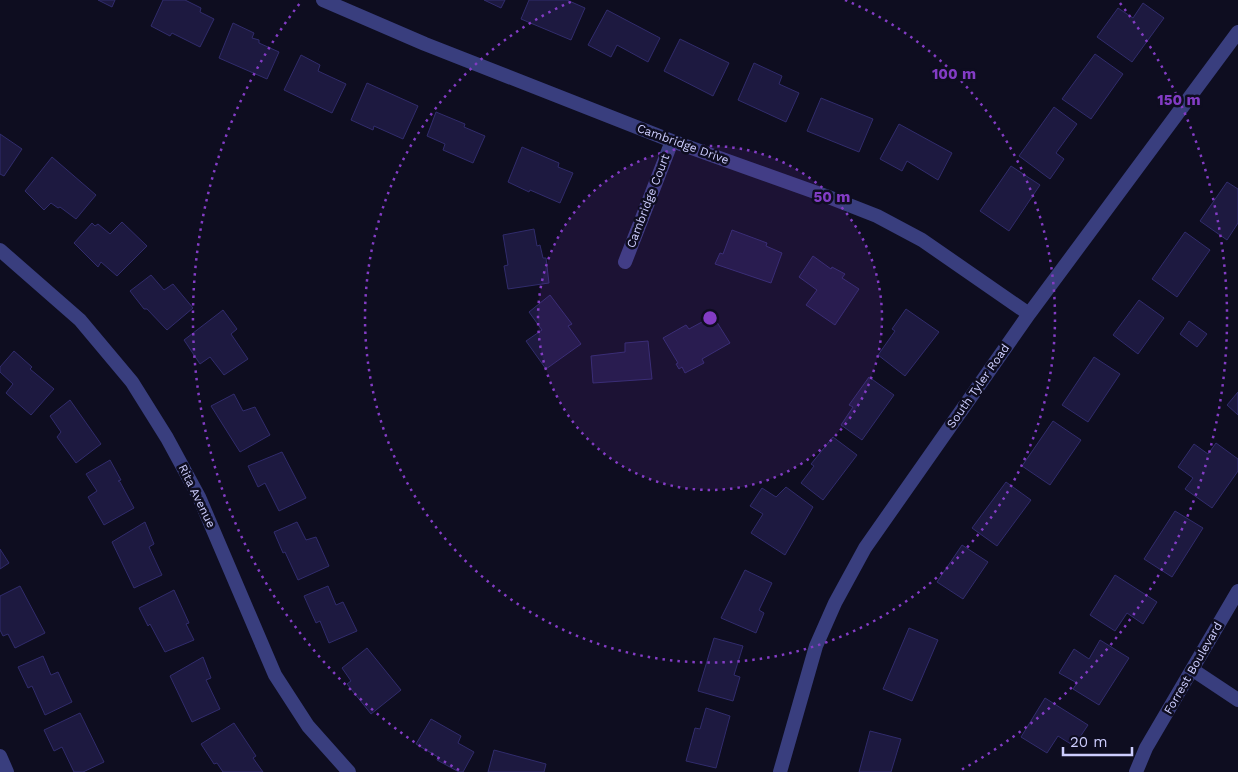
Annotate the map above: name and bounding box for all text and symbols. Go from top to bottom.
text: 100 m [932,65,976,83]
text: 150 m [1157,91,1201,109]
street label: Cambridge Drive [635,121,731,167]
street label: Cambridge Court [624,152,672,250]
text: 50 m [814,188,850,206]
centre of rings [701,309,719,327]
street label: South Tyler Road [944,341,1012,431]
street label: Rita Avenue [176,462,218,530]
street label: Forrest Boulevard [1161,620,1225,716]
scale bar [1063,724,1132,756]
text: 20 m [1070,733,1108,751]

